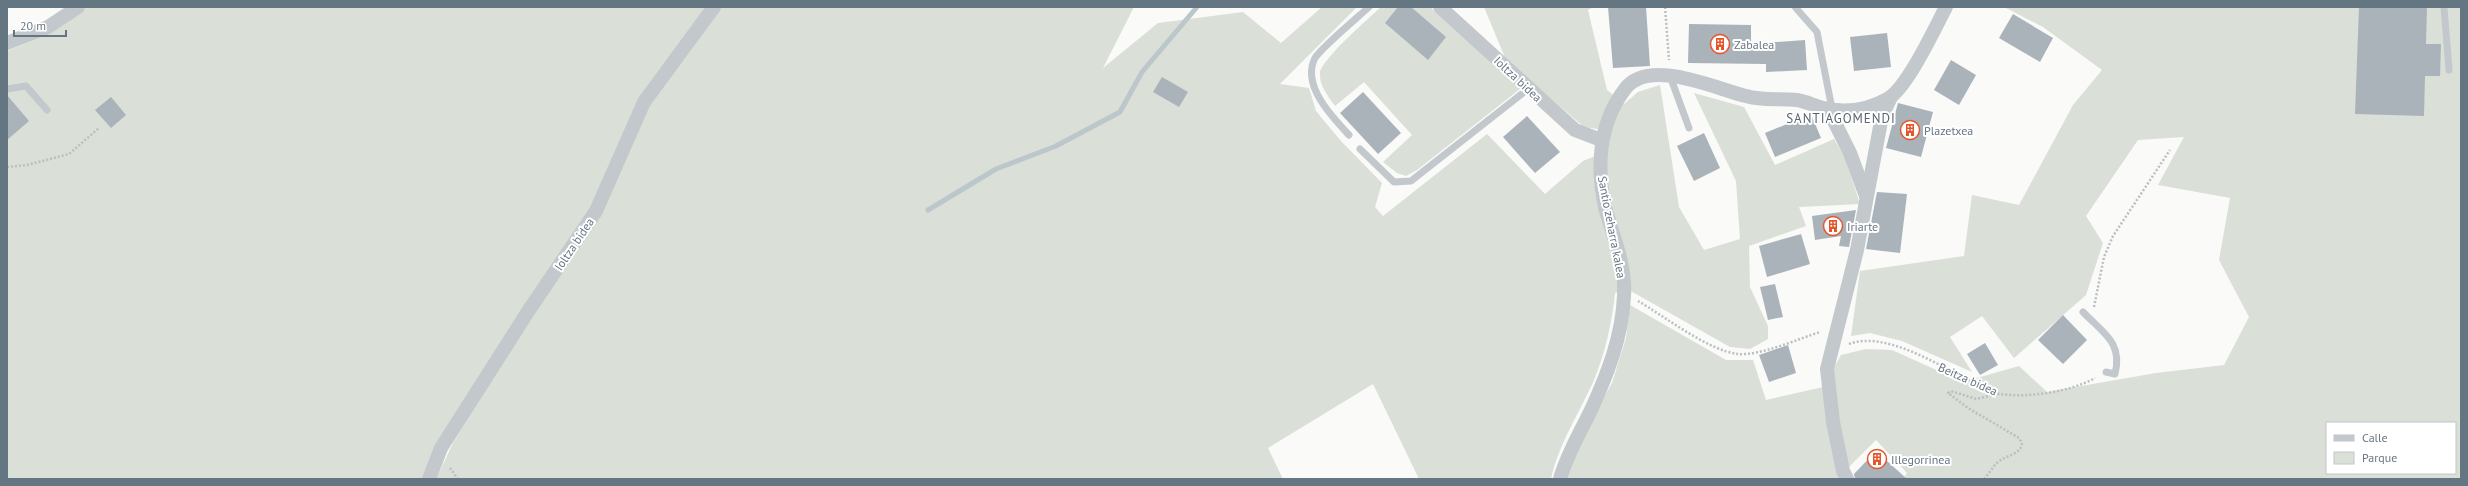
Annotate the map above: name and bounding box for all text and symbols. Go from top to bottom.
scale bar [14,12,66,38]
text: 20 m [20,18,46,33]
building icon: Zabalea [1709,33,1731,55]
place label: Zabalea [1734,37,1774,52]
street label: Ioltza bidea [1491,53,1545,105]
district label: SANTIAGOMENDI [1786,110,1896,127]
building icon: Plazetxea [1899,119,1921,141]
place label: Plazetxea [1924,123,1973,138]
street label: Santio zeharra kalea [1595,175,1629,279]
street label: Ioltza bidea [551,215,597,273]
building icon: Iriarte [1822,215,1844,237]
place label: Iriarte [1847,219,1878,234]
street label: Beitza bidea [1936,359,2000,399]
legend [2326,422,2456,474]
text: Calle [2362,430,2388,445]
building icon: Illegorrinea [1866,448,1888,470]
text: Parque [2362,450,2397,465]
place label: Illegorrinea [1891,452,1950,467]

